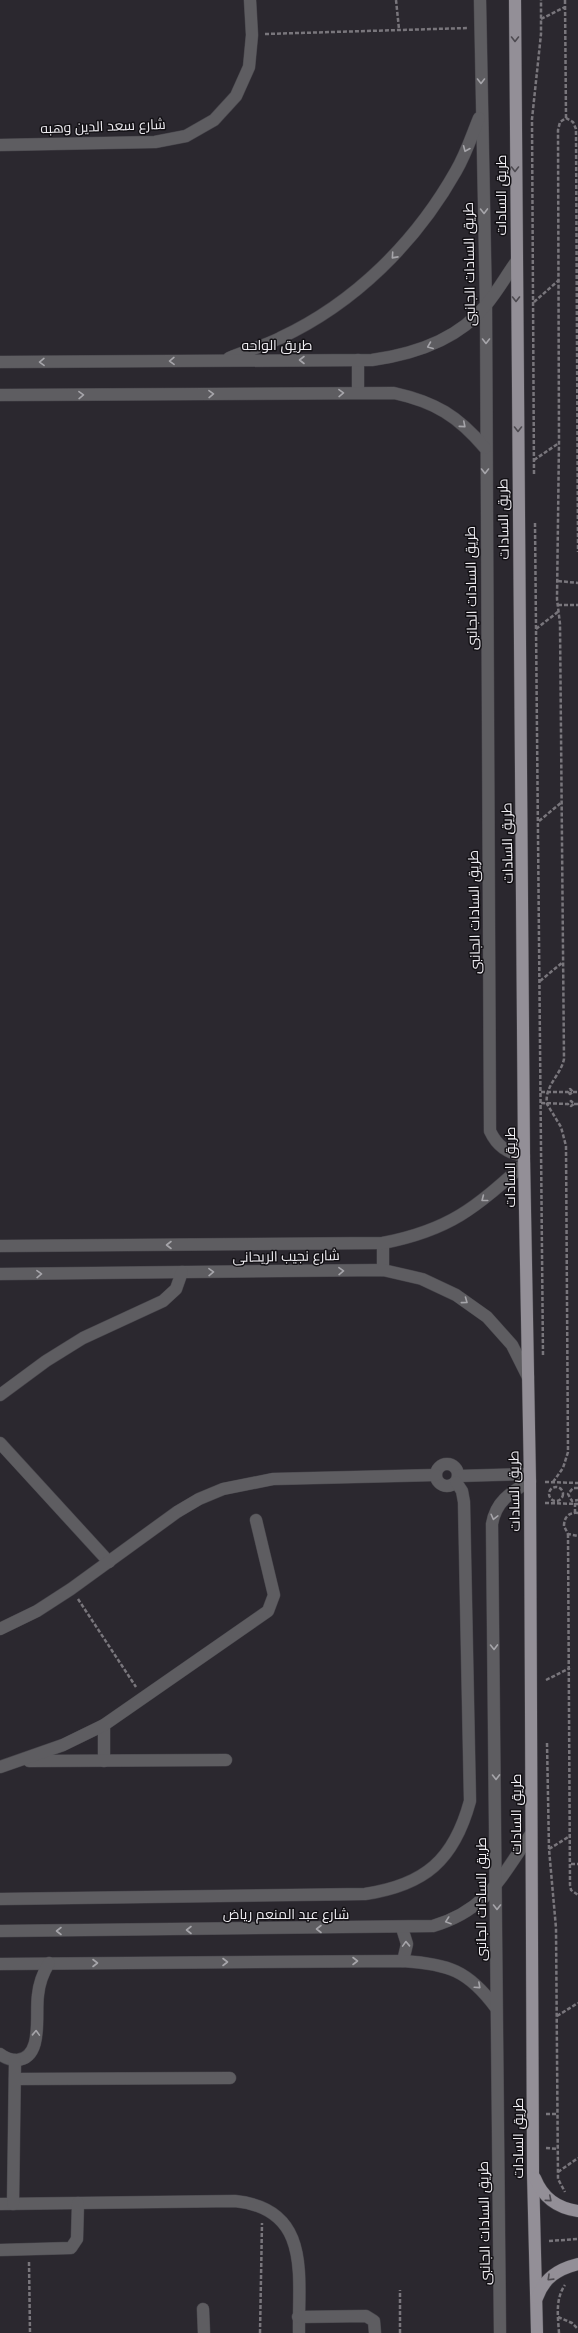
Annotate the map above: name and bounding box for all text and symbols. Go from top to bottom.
one-way arrow [511,36,519,42]
one-way arrow [477,78,485,84]
street label: شارع سعد الدين وهبه [40,115,166,137]
one-way arrow [463,144,471,152]
street label: طريق السادات [492,155,510,235]
one-way arrow [511,166,519,172]
street label: طريق السادات الجانبى [459,202,479,326]
one-way arrow [479,208,488,214]
one-way arrow [391,251,398,259]
one-way arrow [512,296,520,302]
street label: طريق الواحه [242,336,312,354]
one-way arrow [482,338,490,344]
one-way arrow [426,342,433,350]
one-way arrow [299,356,305,364]
one-way arrow [169,357,175,365]
one-way arrow [39,358,45,366]
one-way arrow [338,388,344,397]
one-way arrow [208,389,214,398]
one-way arrow [78,391,84,399]
one-way arrow [458,420,466,427]
one-way arrow [513,426,522,432]
one-way arrow [481,468,489,474]
street label: طريق السادات [493,478,513,560]
street label: طريق السادات الجانبى [461,526,481,650]
street label: طريق السادات [497,802,517,884]
street label: طريق السادات الجانبى [464,850,484,974]
street label: طريق السادات [501,1127,519,1207]
one-way arrow [482,1194,489,1201]
one-way arrow [166,1241,172,1249]
street label: شارع نجيب الريحانى [232,1246,340,1266]
one-way arrow [338,1267,344,1275]
one-way arrow [208,1268,214,1276]
one-way arrow [36,1270,42,1278]
one-way arrow [460,1296,467,1303]
street label: طريق السادات [504,1450,524,1532]
one-way arrow [490,1514,499,1521]
one-way arrow [490,1644,498,1650]
one-way arrow [492,1774,500,1780]
street label: طريق السادات [507,1774,525,1854]
street label: طريق السادات الجانبى [472,1837,490,1961]
one-way arrow [493,1904,501,1910]
street label: شارع عبد المنعم رياض [223,1905,349,1924]
one-way arrow [445,1917,452,1925]
one-way arrow [316,1924,322,1933]
one-way arrow [186,1926,192,1934]
one-way arrow [56,1927,62,1935]
one-way arrow [402,1941,410,1947]
one-way arrow [352,1957,358,1965]
one-way arrow [222,1958,228,1966]
one-way arrow [92,1959,98,1967]
one-way arrow [474,1982,481,1989]
one-way arrow [31,2030,40,2036]
street label: طريق السادات [509,2098,527,2178]
street label: طريق السادات الجانبى [474,2161,494,2285]
one-way arrow [545,2194,552,2201]
one-way arrow [547,2273,555,2280]

